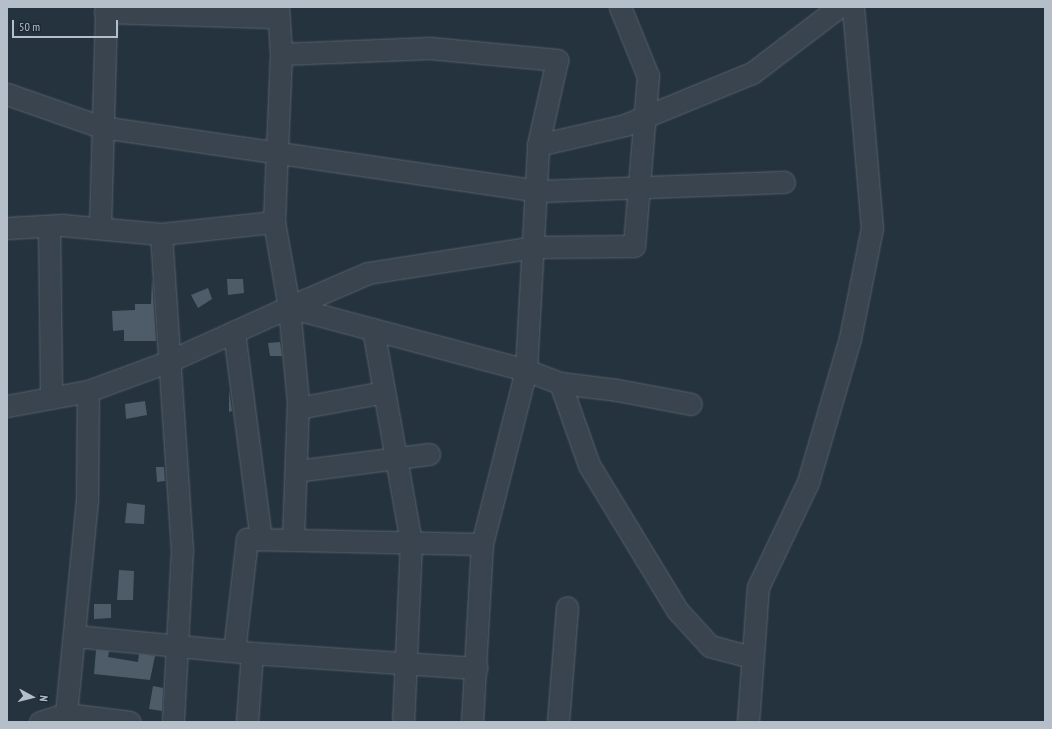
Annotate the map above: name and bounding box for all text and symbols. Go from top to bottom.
scale bar [14,12,120,38]
text: 50 m [19,19,40,34]
north arrow [12,677,52,717]
text: N [37,695,51,702]

